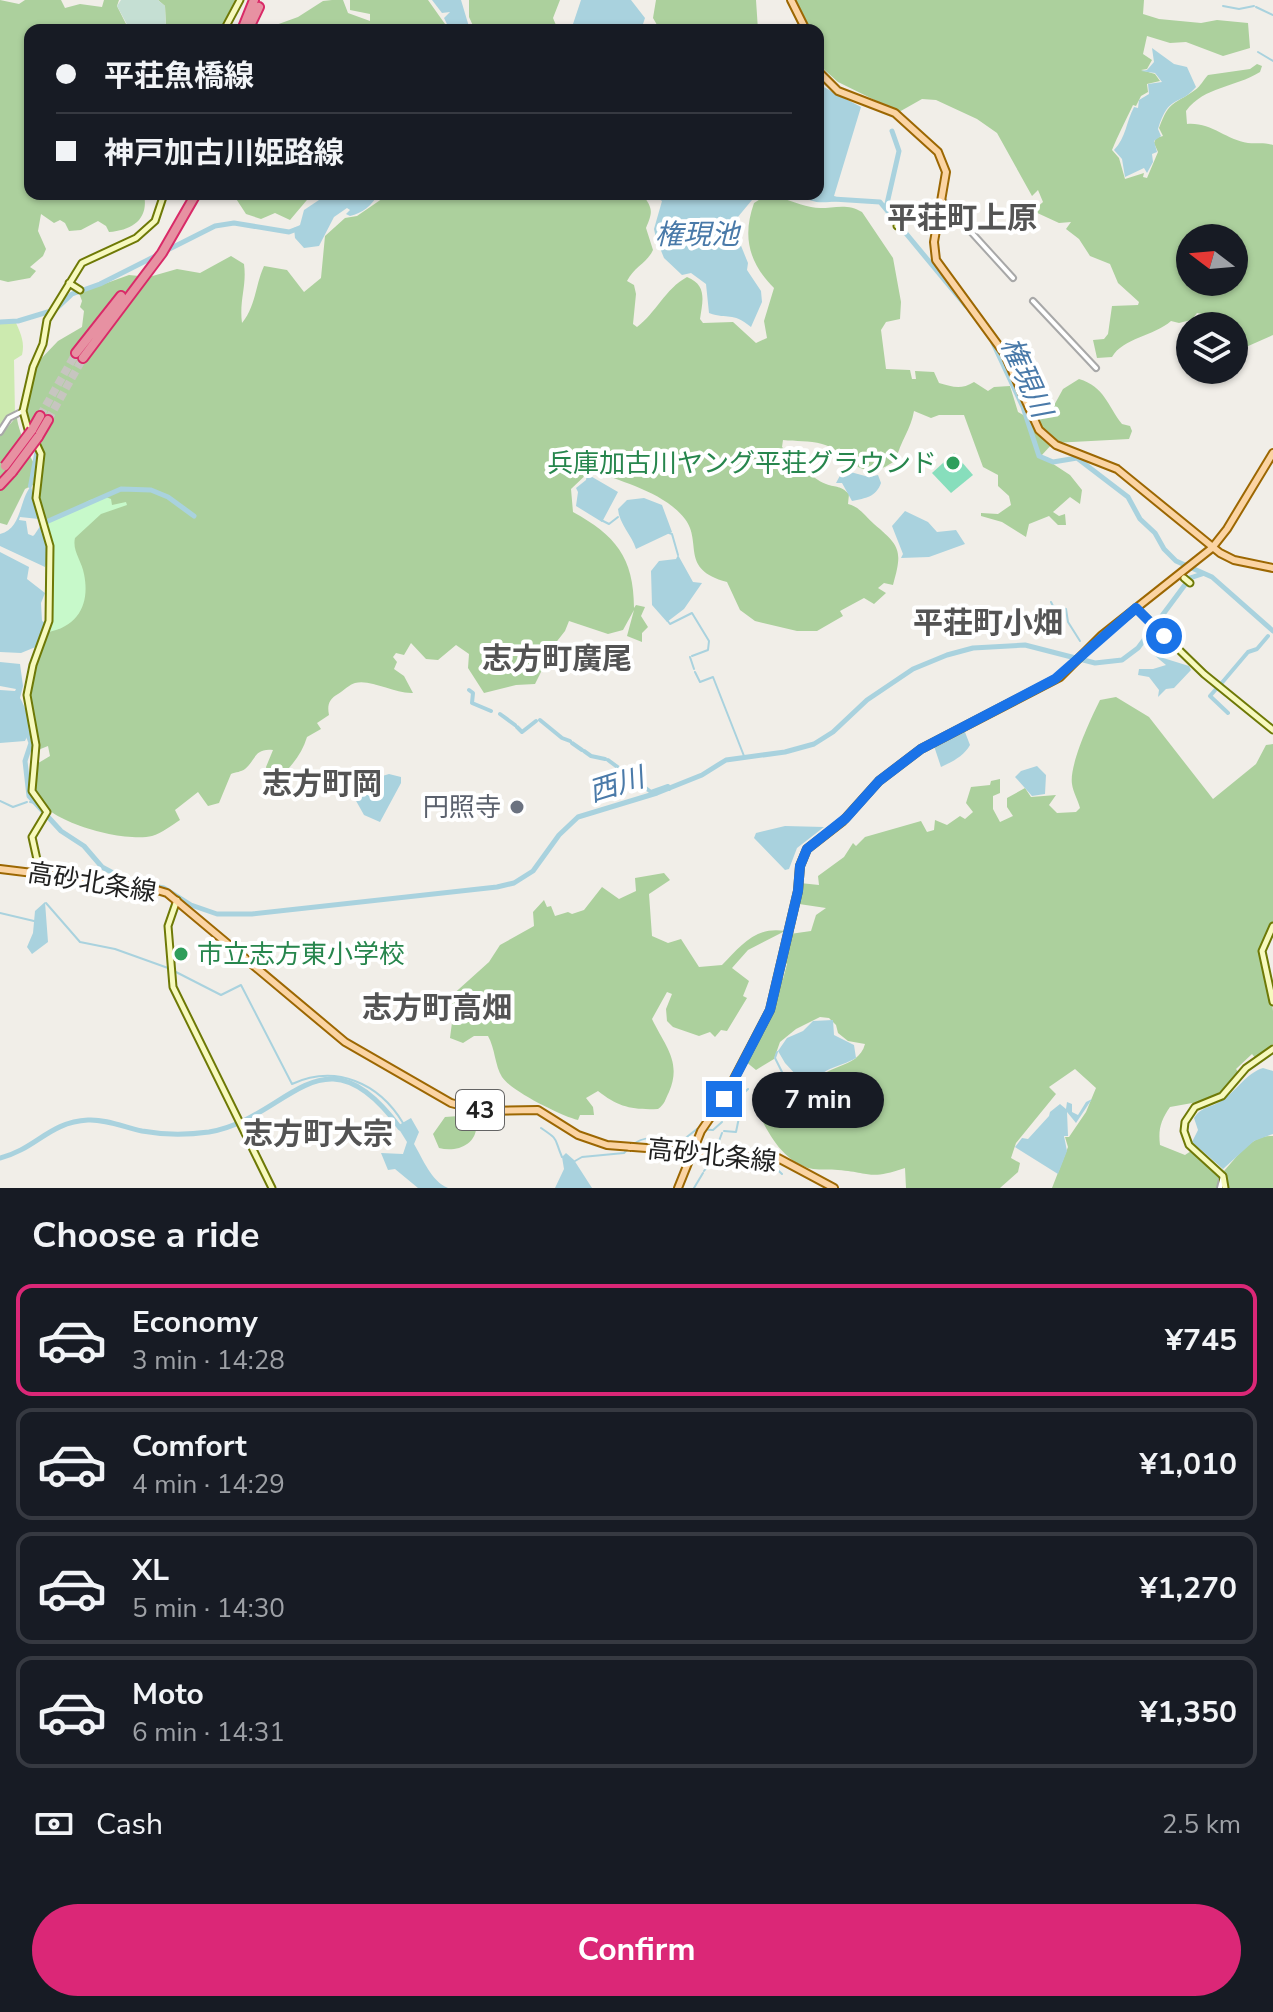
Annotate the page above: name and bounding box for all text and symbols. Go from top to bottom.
text: 平荘魚橋線 [104,56,254,97]
text: 神戸加古川姫路線 [104,133,344,174]
district label: 平荘町上原 [887,198,1037,239]
water label: 権現池 [655,216,742,254]
north arrow [1176,224,1248,296]
map controls [1176,224,1248,384]
button: layers [1176,312,1248,384]
water label: 権現川 [992,331,1062,426]
place label: 兵庫加古川ヤング平荘グラウンド [547,446,937,481]
marker: 兵庫加古川ヤング平荘グラウンド [944,454,962,472]
district label: 平荘町小畑 [913,603,1063,644]
route start [1146,618,1182,654]
district label: 志方町廣尾 [482,639,632,680]
water label: 西川 [584,758,651,811]
district label: 志方町岡 [262,764,382,805]
place label: 円照寺 [423,790,501,825]
marker: 円照寺 [508,798,526,816]
street label: 高砂北条線 [25,855,159,910]
place label: 市立志方東小学校 [197,937,405,972]
marker: 市立志方東小学校 [172,945,190,963]
district label: 志方町高畑 [362,988,512,1029]
callout: 7 min [752,1071,884,1127]
route end [706,1081,742,1117]
text: 7 min [784,1082,852,1117]
road number: 43 [456,1090,504,1130]
district label: 志方町大宗 [243,1114,393,1155]
street label: 高砂北条線 [645,1131,778,1180]
text: Choose a ride [32,1211,260,1260]
text: Economy [132,1302,258,1343]
icon: car [36,1304,108,1376]
text: ¥745 [1165,1320,1237,1361]
text: 3 min · 14:28 [132,1343,285,1378]
text: Comfort [132,1426,247,1467]
icon: car [36,1428,108,1500]
text: ¥1,010 [1140,1444,1237,1485]
text: 4 min · 14:29 [132,1467,285,1502]
text: XL [132,1550,169,1591]
icon: car [36,1552,108,1624]
text: ¥1,270 [1140,1568,1237,1609]
text: 5 min · 14:30 [132,1591,285,1626]
text: Moto [132,1674,204,1715]
icon: car [36,1676,108,1748]
text: ¥1,350 [1140,1692,1237,1733]
text: 6 min · 14:31 [132,1715,285,1750]
icon: cash [32,1802,76,1846]
text: Cash [96,1804,163,1845]
text: 2.5 km [1162,1807,1241,1842]
button: Confirm [32,1904,1241,1996]

